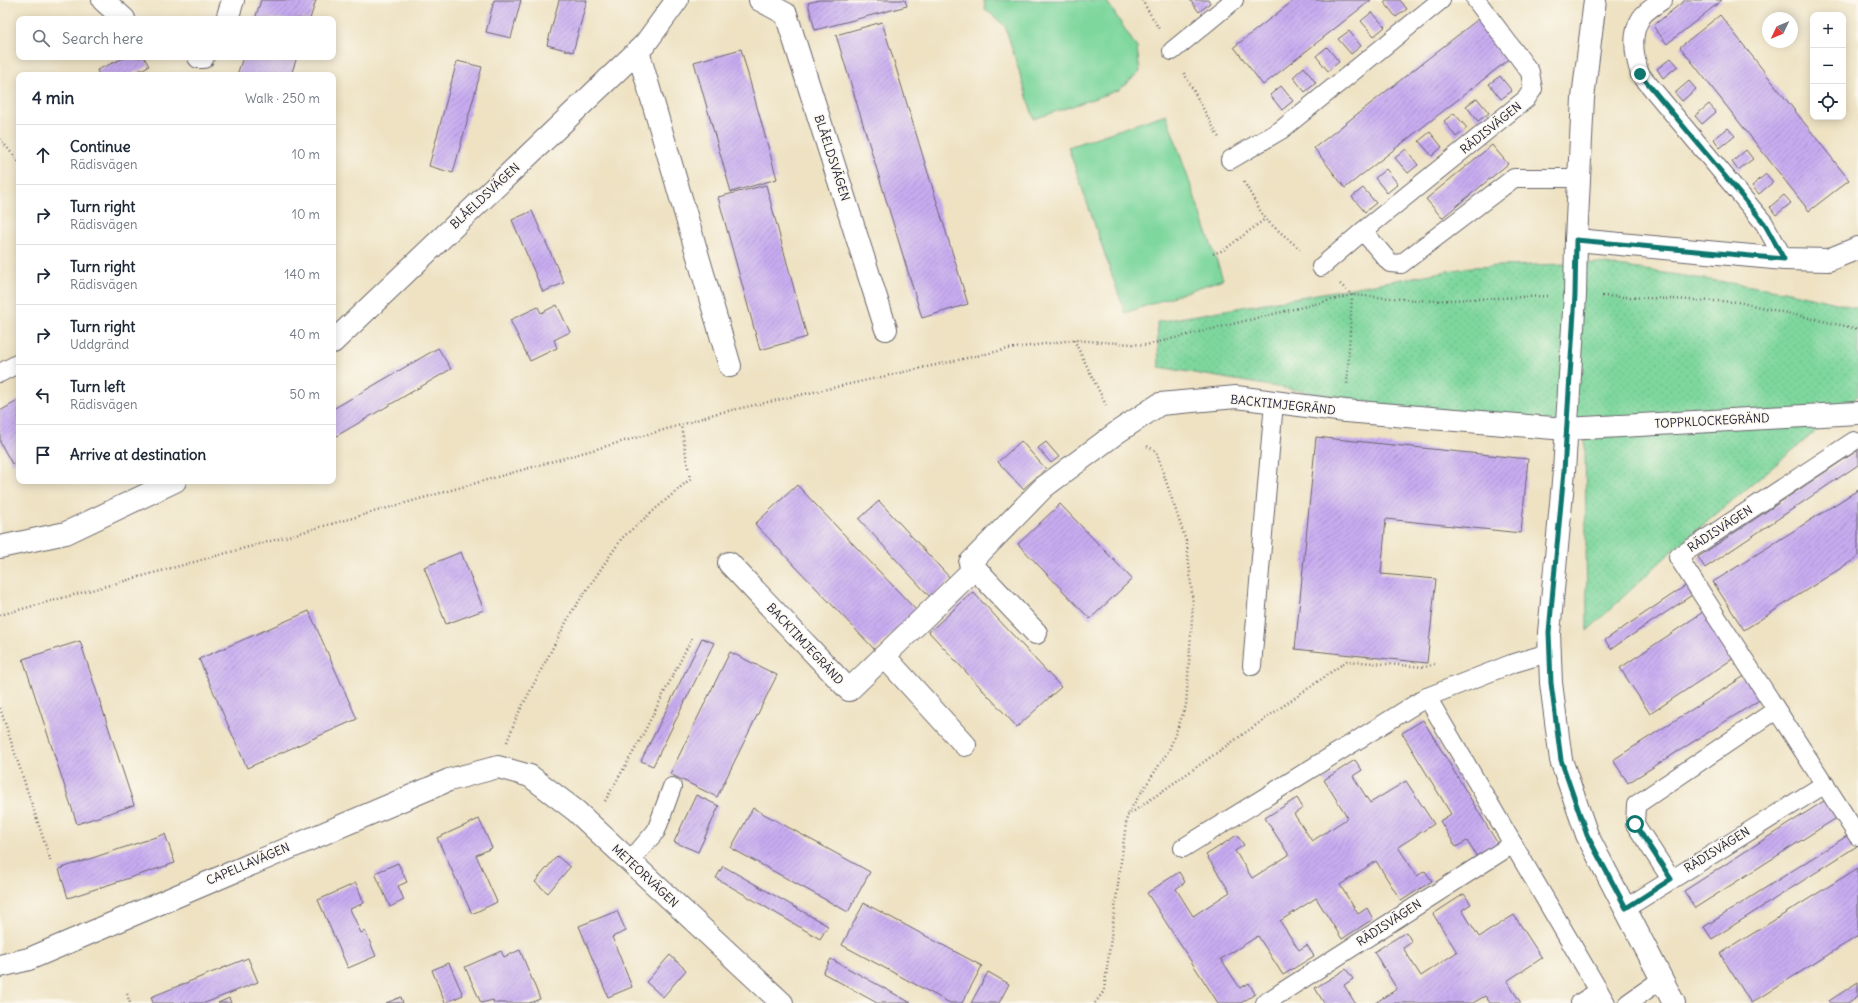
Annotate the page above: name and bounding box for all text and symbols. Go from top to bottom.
north arrow [1762,12,1798,48]
map controls [1810,12,1846,120]
button: + [1810,12,1846,48]
search box [16,16,336,60]
icon: search [30,27,52,49]
text: Search here [62,29,143,48]
button: − [1810,48,1846,84]
route end [1631,65,1649,83]
button: locate [1810,84,1846,120]
text: 4 min [32,87,74,109]
text: Walk · 250 m [245,90,320,107]
street label: RÄDISVÄGEN [1457,98,1524,157]
street label: BLÅELDSVÄGEN [811,113,853,203]
text: Continue [70,137,131,156]
icon: ahead [32,144,54,166]
text: 10 m [292,146,320,163]
text: Rädisvägen [70,156,137,173]
street label: BLÅELDSVÄGEN [447,160,523,232]
text: Turn right [70,197,135,216]
icon: right [32,204,54,226]
text: 10 m [292,206,320,223]
text: Rädisvägen [70,216,137,233]
text: Turn right [70,257,135,276]
icon: right [32,264,54,286]
text: 140 m [284,266,320,283]
text: Rädisvägen [70,276,137,293]
text: Turn right [70,317,135,336]
icon: right [32,324,54,346]
text: 40 m [289,326,320,343]
text: Uddgränd [70,336,129,353]
text: Turn left [70,377,125,396]
icon: left [32,384,54,406]
text: 50 m [289,386,320,403]
street label: BACKTIMJEGRÄND [1230,392,1337,418]
text: Rädisvägen [70,396,137,413]
street label: TOPPKLOCKEGRÄND [1654,410,1770,431]
icon: arrive [32,444,54,466]
text: Arrive at destination [70,445,206,464]
street label: RÄDISVÄGEN [1684,502,1755,555]
street label: BACKTIMJEGRÄND [764,600,847,688]
route start [1626,815,1644,833]
street label: RÄDISVÄGEN [1681,824,1752,876]
street label: CAPELLAVÄGEN [204,839,292,888]
street label: METEORVÄGEN [609,841,682,910]
street label: RÄDISVÄGEN [1353,896,1424,949]

